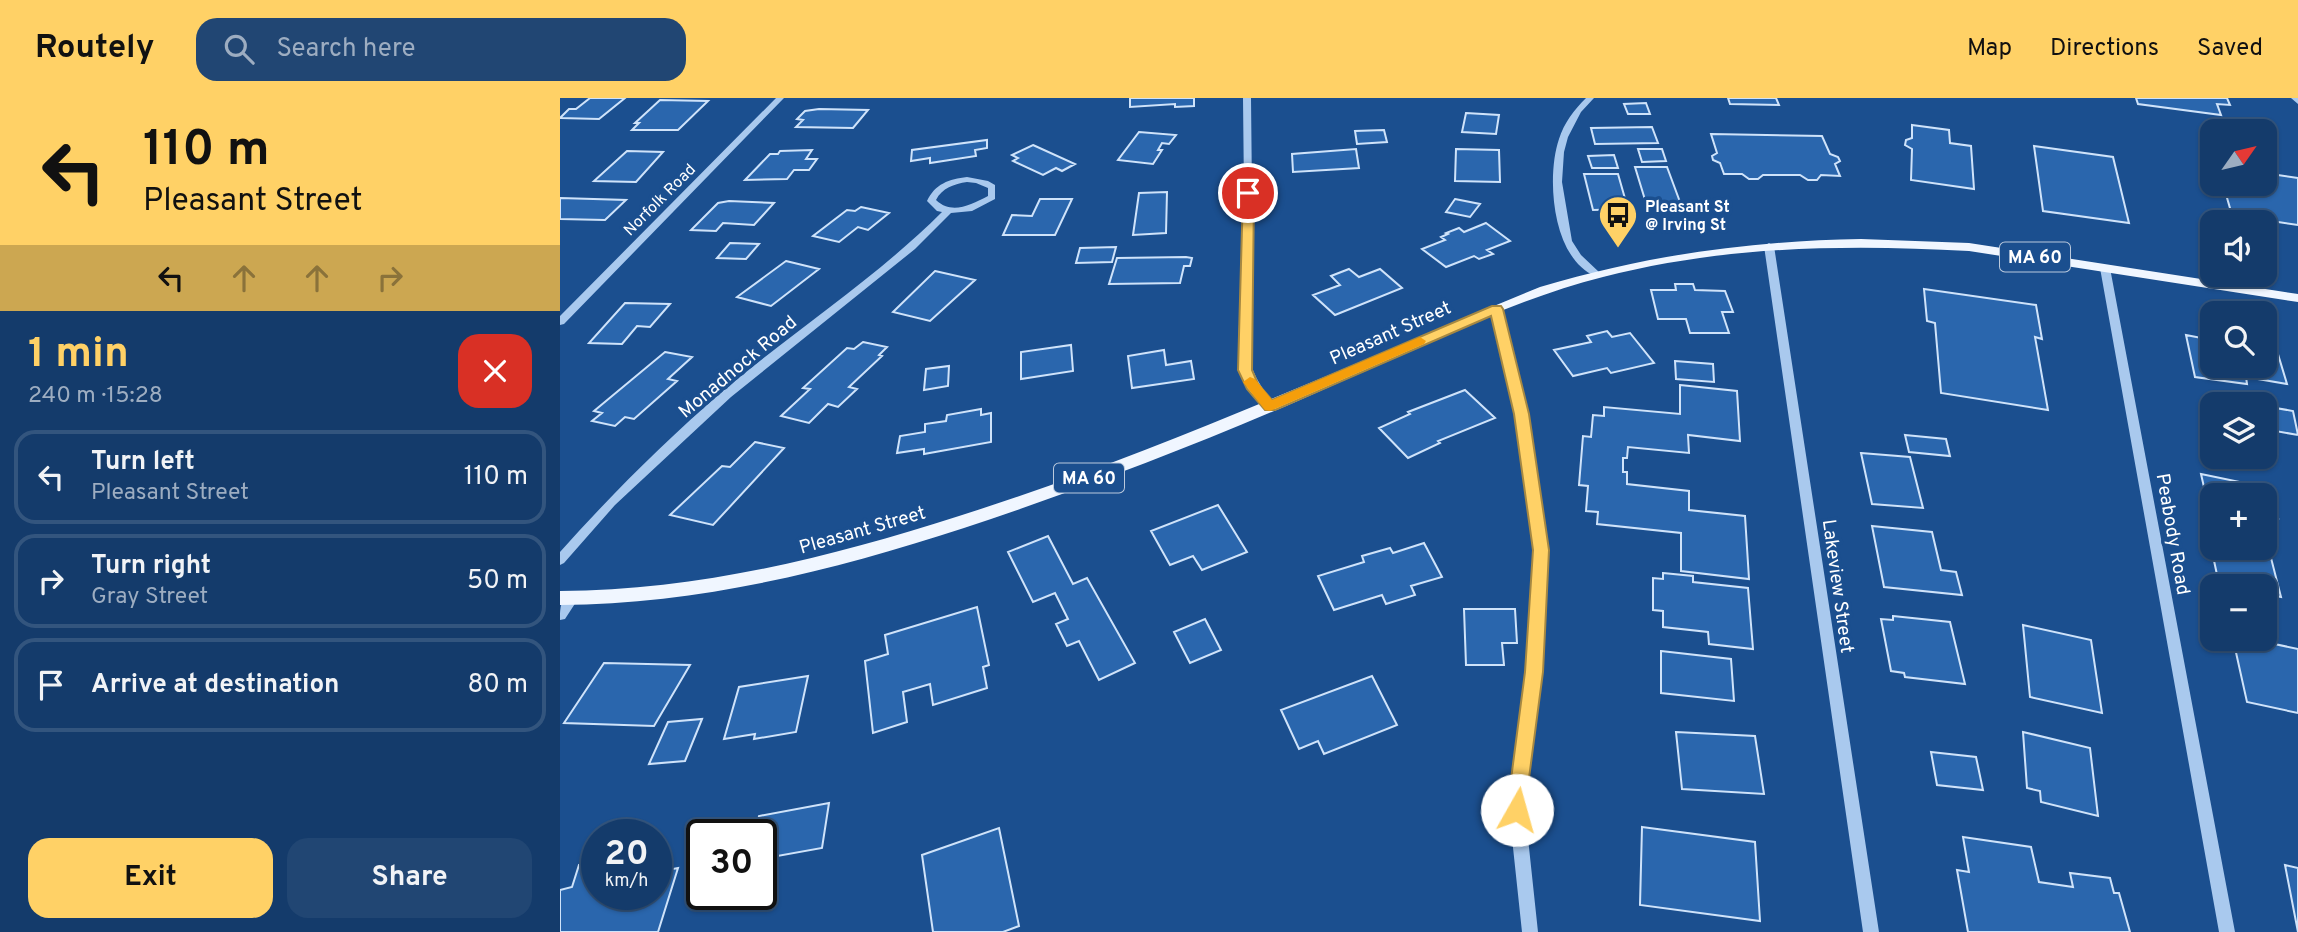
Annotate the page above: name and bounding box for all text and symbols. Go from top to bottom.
search box [196,18,686,81]
text: Routely [35,28,154,70]
icon: search [220,30,258,68]
text: Search here [276,33,415,66]
text: Map [1967,34,2012,64]
text: Directions [2050,34,2159,64]
text: Saved [2197,34,2263,64]
north arrow [2200,119,2277,196]
map controls [2200,119,2277,651]
text: 110 m [143,121,270,183]
icon: left [28,126,119,217]
street label: Norfolk Road [620,160,701,241]
pin [1218,163,1278,223]
icon: arrive [1229,174,1267,212]
text: Pleasant Street [143,182,363,222]
bus stop icon: Pleasant St @ Irving St [1597,194,1639,249]
place label: Pleasant St @ Irving St [1645,198,1730,236]
button: sound [2200,210,2277,287]
road number: MA 60 [2000,242,2070,272]
icon: left [152,259,190,297]
icon: ahead [225,259,263,297]
icon: ahead [298,259,336,297]
icon: right [371,259,409,297]
street label: Pleasant Street [1326,296,1455,371]
button: search [2200,301,2277,378]
street label: Monadnock Road [674,311,802,424]
text: 1 min [28,329,129,382]
button: close [458,334,532,408]
text: 240 m · 15:28 [28,382,163,411]
button: layers [2200,392,2277,469]
text: Turn left [91,446,195,479]
icon: left [32,458,70,496]
text: 110 m [464,461,528,494]
road number: MA 60 [1054,464,1124,492]
street label: Peabody Road [2150,472,2195,597]
text: Pleasant Street [91,479,249,508]
button: + [2200,483,2277,560]
street label: Pleasant Street [797,501,929,560]
street label: Lakeview Street [1816,518,1858,655]
text: Turn right [91,550,211,583]
icon: right [32,562,70,600]
text: 50 m [467,565,528,598]
button: − [2200,574,2277,651]
text: Gray Street [91,583,208,612]
icon: arrive [32,666,70,704]
text: Arrive at destination [91,669,339,702]
text: 80 m [468,669,528,702]
position arrow [1480,773,1554,847]
speed limit sign: 30 [686,819,777,910]
text: 20 [604,833,649,877]
button: Exit [28,838,273,918]
button: Share [287,838,532,918]
text: km/h [605,870,648,893]

